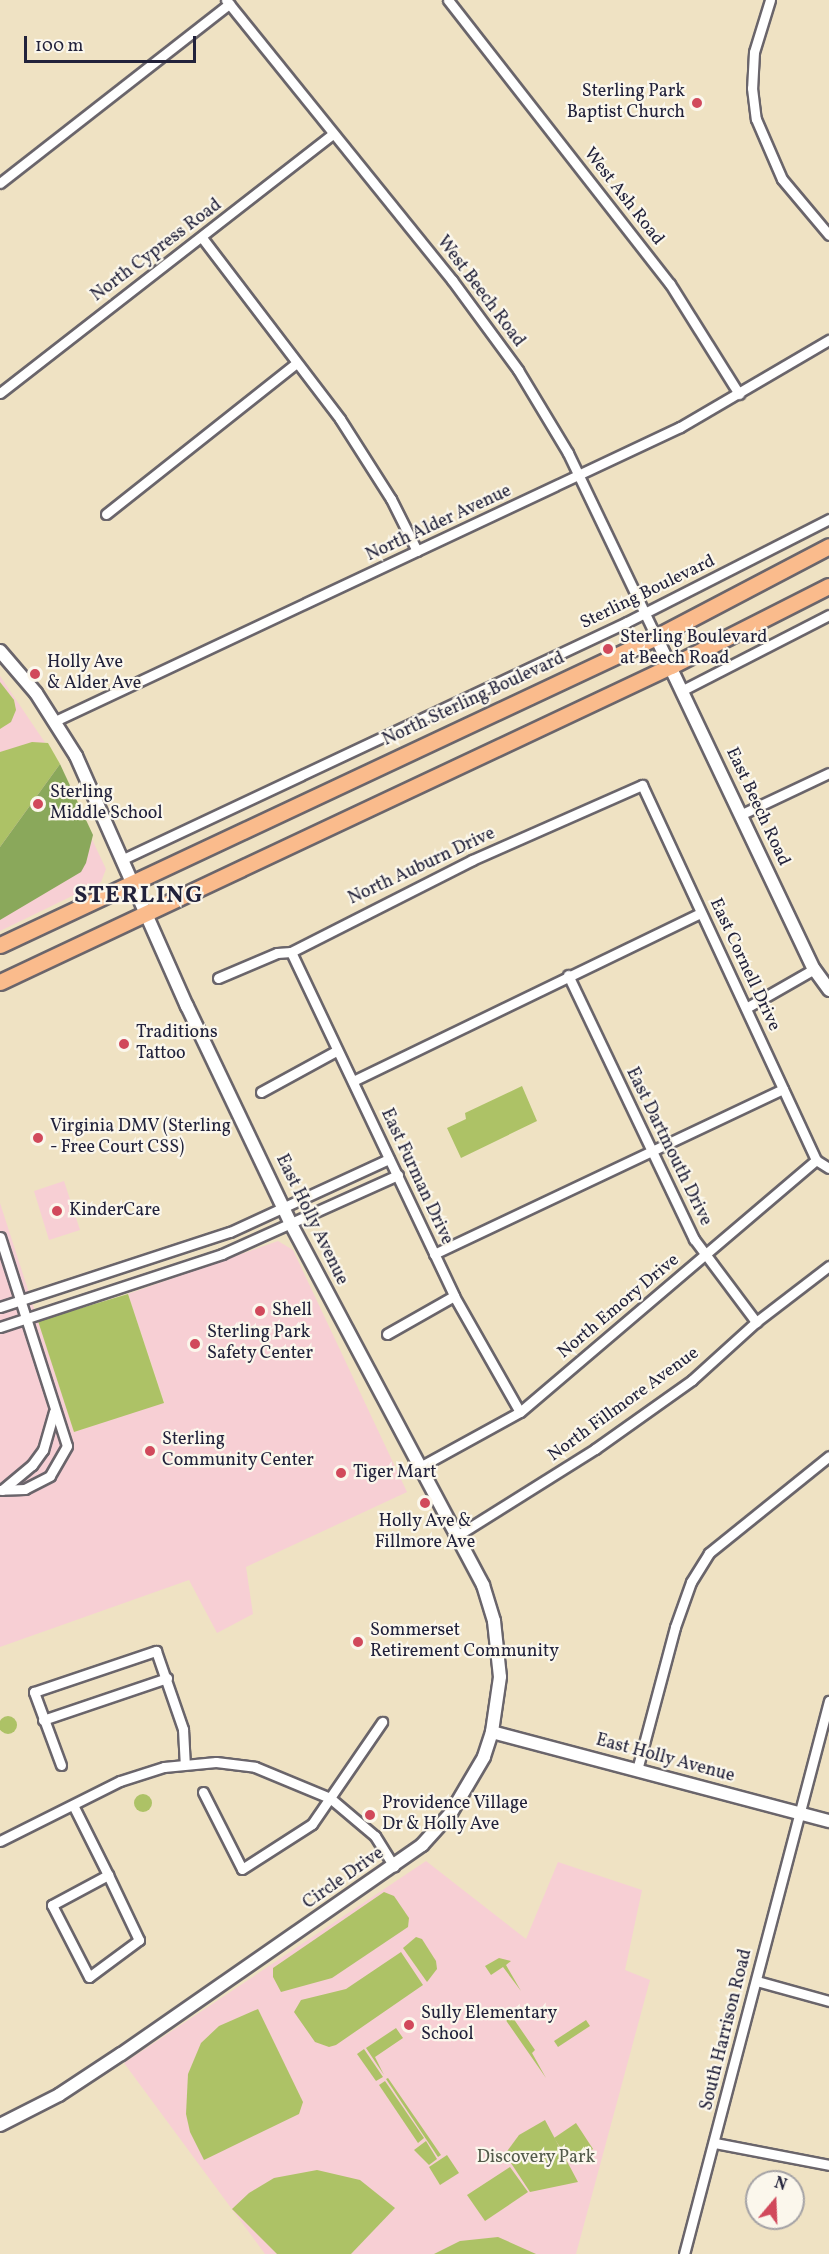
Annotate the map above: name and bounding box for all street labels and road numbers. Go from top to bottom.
street label: West Ash Road [578,144,668,250]
street label: North Cypress Road [87,195,227,307]
street label: West Beech Road [431,232,529,352]
street label: North Alder Avenue [363,481,515,567]
street label: Sterling Boulevard [577,551,719,635]
street label: North Sterling Boulevard [380,648,568,752]
street label: East Beech Road [720,744,794,870]
street label: North Auburn Drive [345,824,499,910]
street label: East Cornell Drive [704,895,784,1035]
street label: East Dartmouth Drive [620,1064,716,1230]
street label: East Furman Drive [375,1105,457,1249]
street label: East Holly Avenue [270,1151,352,1289]
street label: North Emory Drive [554,1250,684,1364]
street label: North Fillmore Avenue [544,1343,704,1467]
street label: East Holly Avenue [593,1730,737,1788]
street label: Circle Drive [299,1843,389,1915]
street label: South Harrison Road [696,1947,758,2113]

